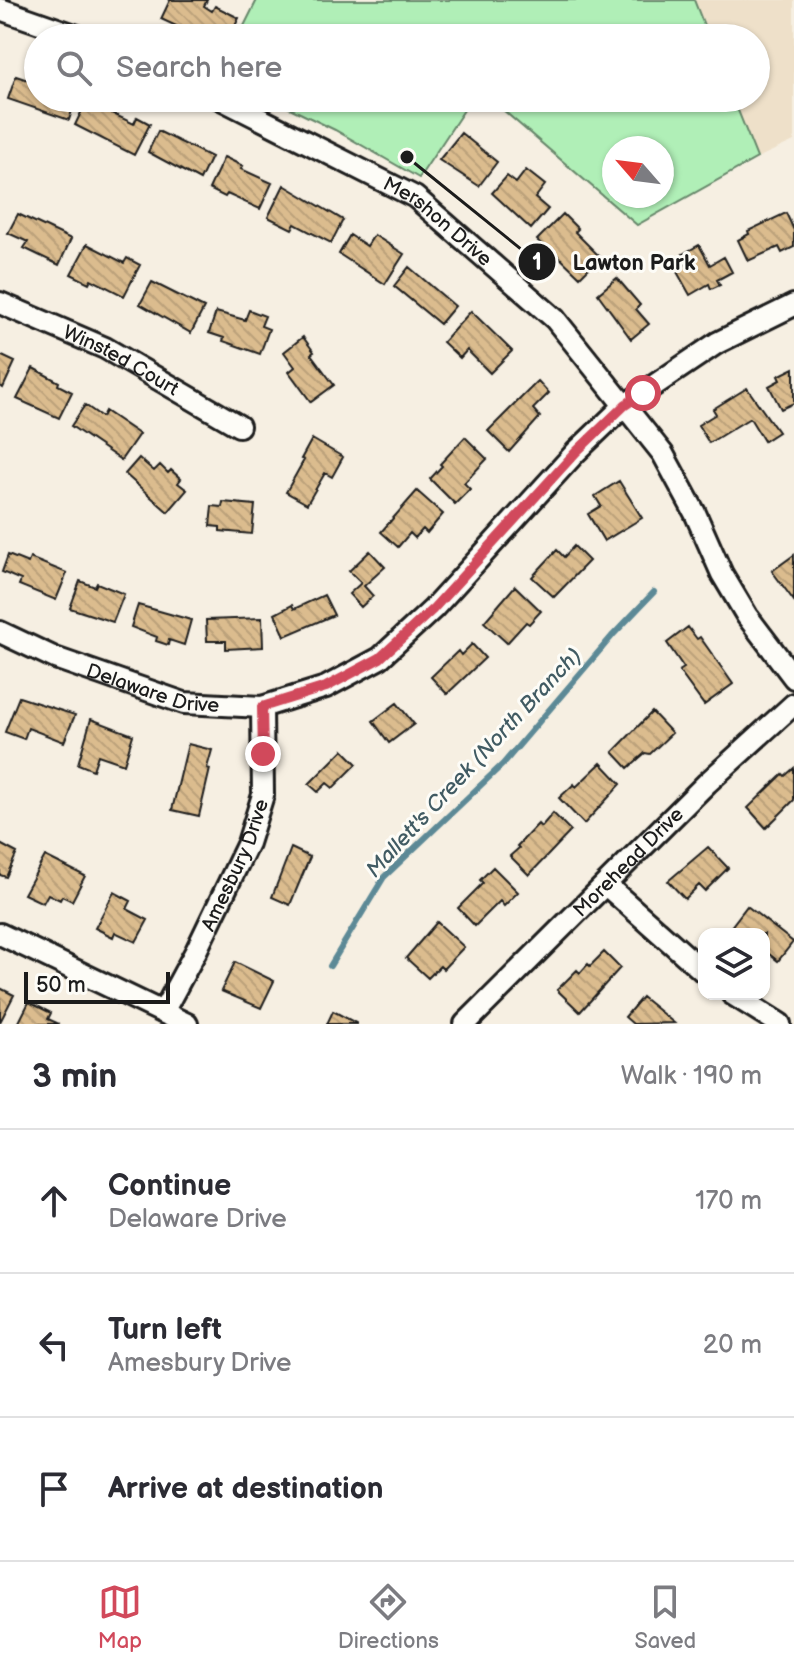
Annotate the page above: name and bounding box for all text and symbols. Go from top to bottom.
search box [24,24,770,112]
icon: search [52,46,96,90]
text: Search here [116,50,282,86]
north arrow [602,136,674,208]
street label: Mershon Drive [379,172,497,272]
callout: Lawton Park [517,239,712,285]
text: 1 [532,248,542,277]
text: Lawton Park [573,250,696,277]
street label: Winsted Court [59,321,183,401]
route start [625,375,661,411]
water label: Mallett's Creek (North Branch) [361,643,588,883]
street label: Delaware Drive [83,659,220,718]
route end [245,736,281,772]
street label: Amesbury Drive [197,796,274,935]
street label: Morehead Drive [569,802,689,922]
map controls [698,928,770,1000]
button: layers [698,928,770,1000]
scale bar [24,968,170,1004]
text: 50 m [36,972,86,999]
text: 3 min [32,1056,117,1097]
text: Walk · 190 m [621,1061,762,1092]
text: Continue [108,1168,231,1204]
icon: ahead [32,1179,76,1223]
text: 170 m [695,1186,762,1217]
text: Delaware Drive [108,1204,287,1235]
text: Turn left [108,1312,222,1348]
icon: left [32,1323,76,1367]
text: 20 m [703,1330,762,1361]
text: Amesbury Drive [108,1348,291,1379]
icon: arrive [32,1467,76,1511]
text: Arrive at destination [108,1471,384,1507]
tab: Map [98,1580,142,1655]
tab: Directions [338,1580,439,1655]
tab: Saved [634,1580,696,1655]

